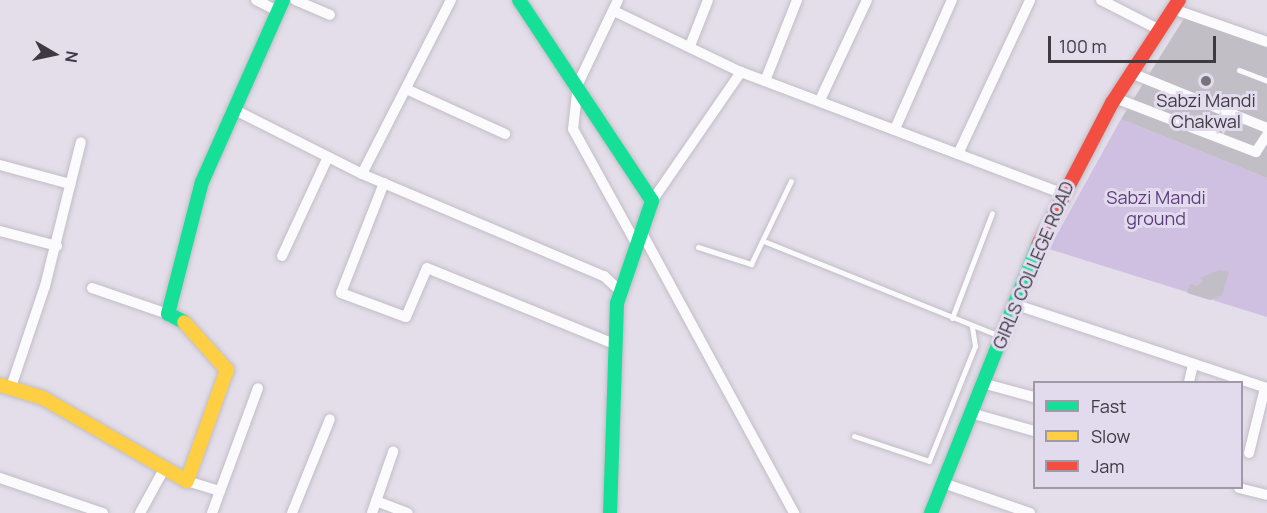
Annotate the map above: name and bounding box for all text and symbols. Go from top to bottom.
north arrow [24,24,84,84]
scale bar [1051,24,1219,62]
text: 100 m [1059,34,1107,58]
text: N [60,49,84,64]
marker: Sabzi Mandi Chakwal [1199,74,1213,88]
place label: Sabzi Mandi Chakwal [1156,90,1256,132]
street label: GIRLS COLLEGE ROAD [988,178,1078,352]
park label: Sabzi Mandi ground [1106,187,1206,230]
legend [1033,381,1243,489]
text: Fast [1091,394,1126,418]
text: Slow [1091,424,1130,448]
text: Jam [1091,454,1125,478]

